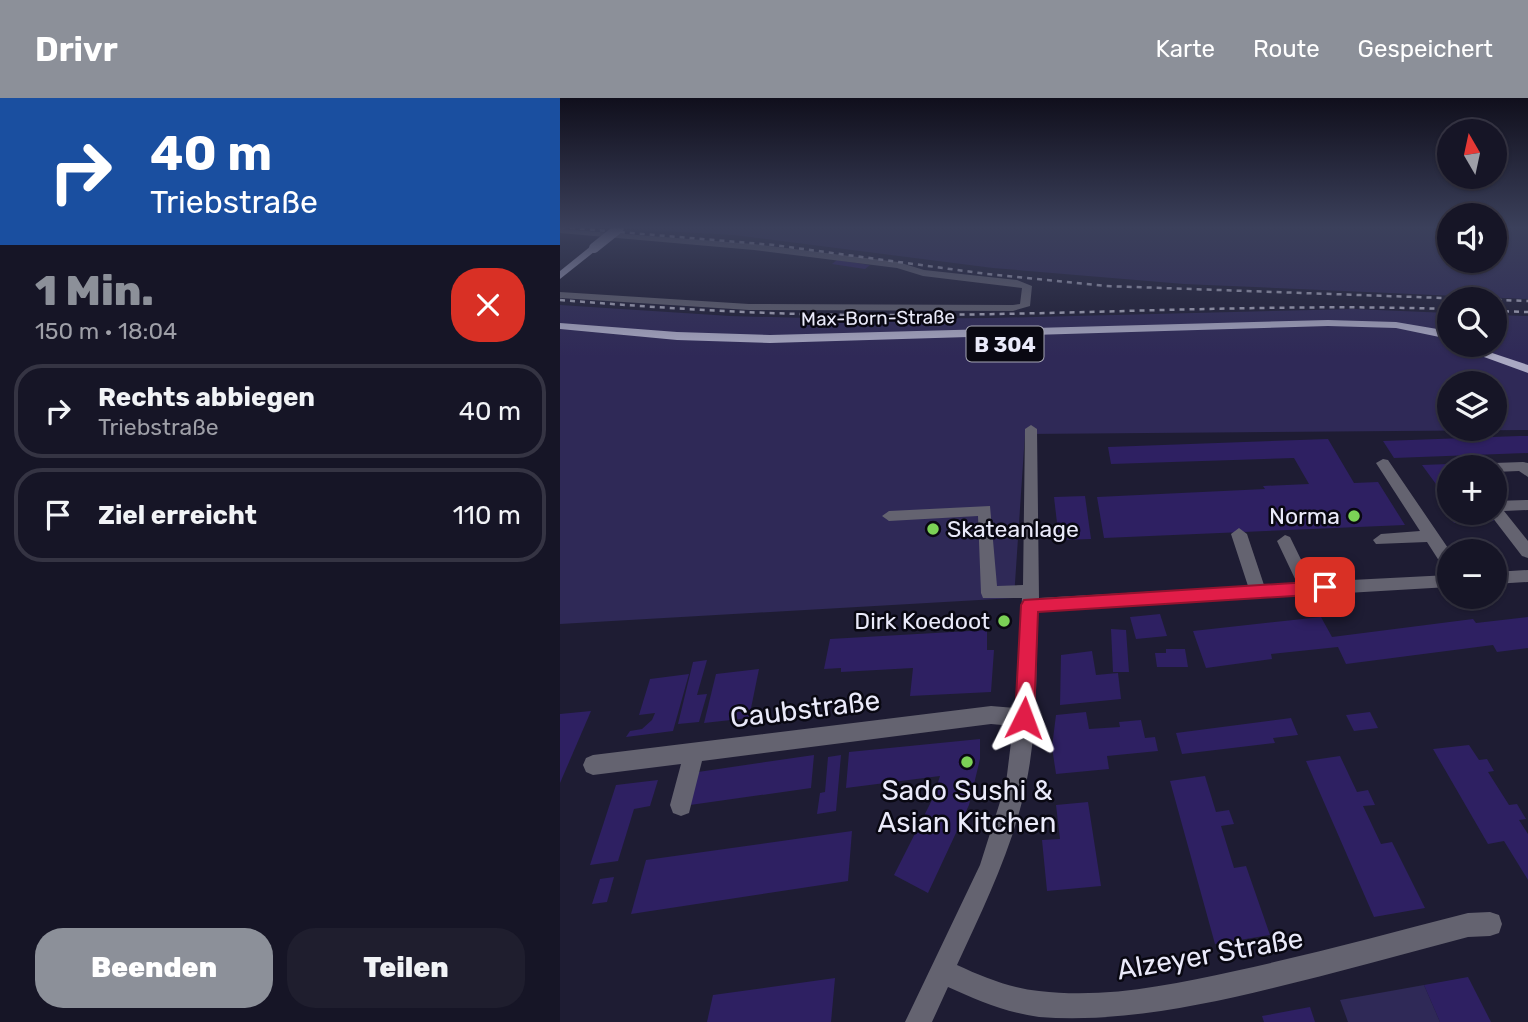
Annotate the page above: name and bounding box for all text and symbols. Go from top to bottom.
text: Drivr [35,30,118,69]
text: Karte [1156,35,1215,63]
text: Route [1253,35,1320,63]
text: Gespeichert [1358,35,1493,63]
north arrow [1437,119,1507,189]
map controls [1437,119,1507,609]
text: 40 m [150,124,272,182]
icon: right [35,126,126,217]
text: Triebstraße [150,183,318,221]
button: sound [1437,203,1507,273]
text: 1 Min. [35,266,154,316]
button: close [451,268,525,342]
button: search [1437,287,1507,357]
street label: Max-Born-Straße [801,305,955,331]
text: 150 m · 18:04 [35,317,177,345]
road number: B 304 [966,327,1044,362]
button: layers [1437,371,1507,441]
text: Rechts abbiegen [98,382,315,413]
icon: right [39,392,77,430]
text: 40 m [459,396,521,427]
text: Triebstraße [98,413,219,441]
button: + [1437,455,1507,525]
icon: arrive [39,496,77,534]
text: Ziel erreicht [98,500,257,531]
text: 110 m [453,500,521,531]
place label: Norma [1269,502,1340,530]
marker: Norma [1346,508,1362,524]
place label: Skateanlage [947,515,1079,543]
marker: Skateanlage [925,521,941,537]
button: − [1437,539,1507,609]
pin [1295,557,1355,617]
icon: arrive [1306,568,1344,606]
place label: Dirk Koedoot [854,607,990,635]
marker: Dirk Koedoot [996,613,1012,629]
position arrow [987,681,1061,755]
street label: Caubstraße [728,683,882,735]
marker: Sado Sushi & Asian Kitchen [959,754,975,770]
place label: Sado Sushi & Asian Kitchen [878,774,1056,839]
street label: Alzeyer Straße [1114,921,1306,987]
button: Beenden [35,928,273,1008]
button: Teilen [287,928,525,1008]

